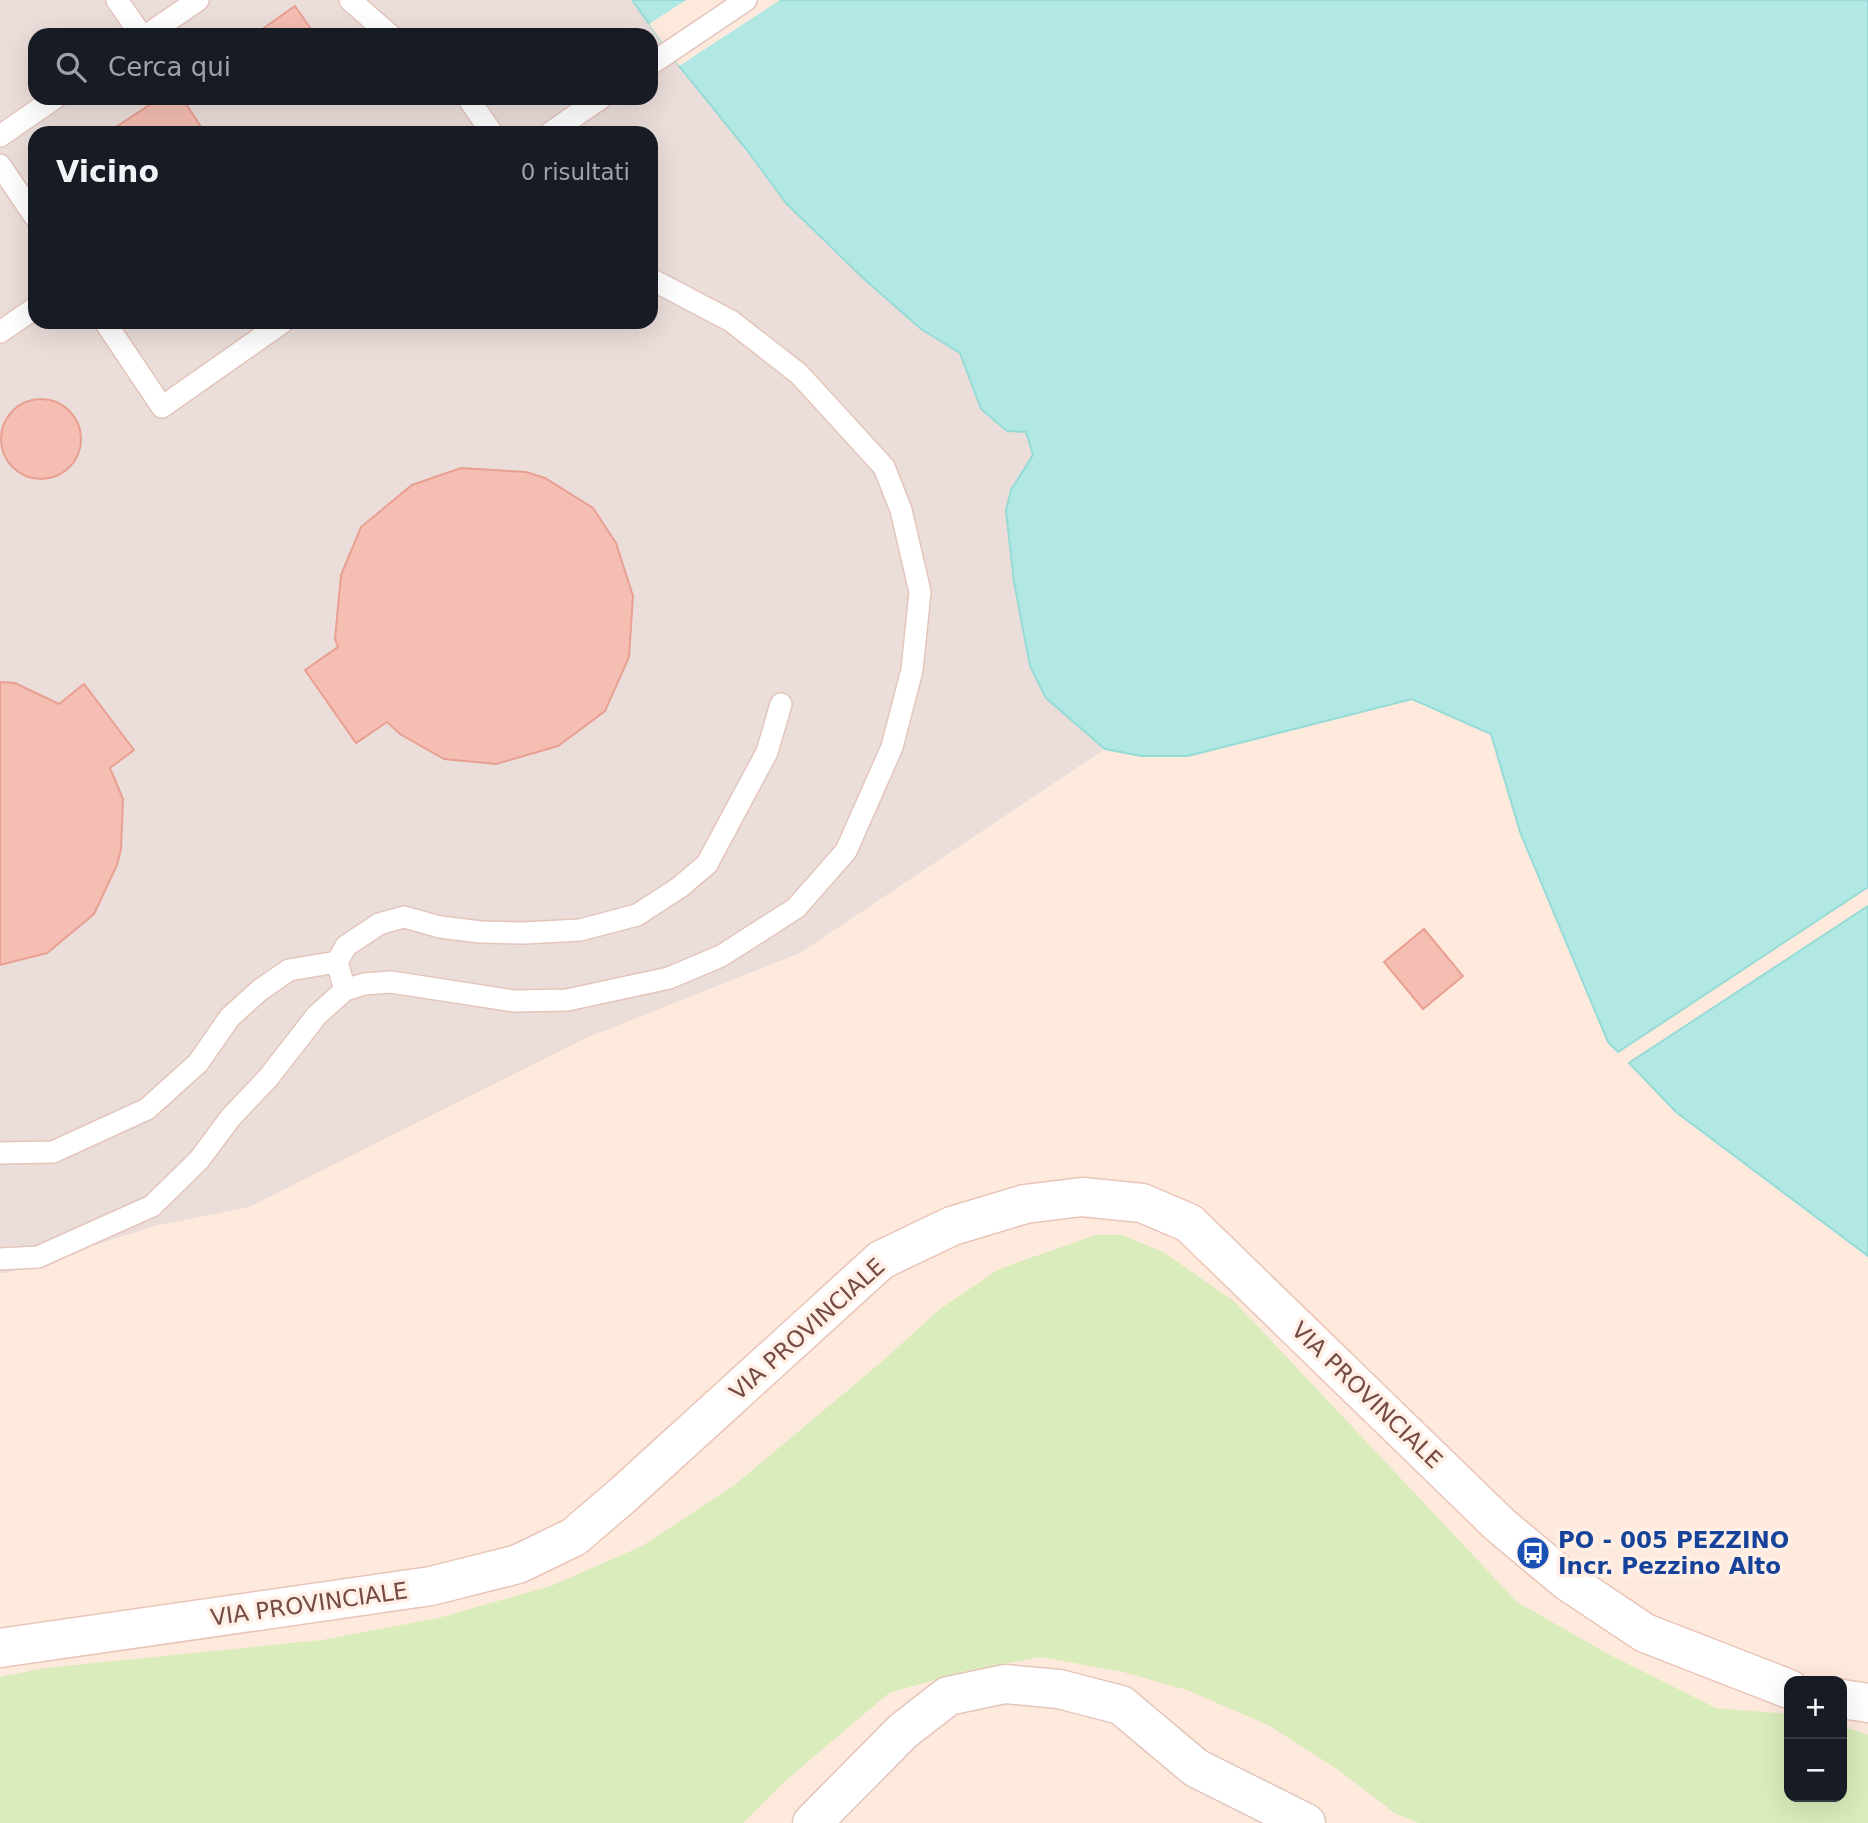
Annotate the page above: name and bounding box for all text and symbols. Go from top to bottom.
search box [28,28,658,105]
icon: search [52,48,90,86]
text: Cerca qui [108,52,231,82]
text: Vicino [56,154,159,189]
text: 0 risultati [521,159,630,185]
street label: VIA PROVINCIALE [724,1253,890,1405]
street label: VIA PROVINCIALE [1286,1317,1448,1473]
place label: PO - 005 PEZZINO Incr. Pezzino Alto [1558,1527,1789,1579]
bus stop icon: PO - 005 PEZZINO Incr. Pezzino Alto [1514,1534,1552,1572]
street label: VIA PROVINCIALE [209,1577,409,1631]
map controls [1784,1676,1847,1802]
button: + [1784,1676,1847,1739]
button: − [1784,1739,1847,1802]

